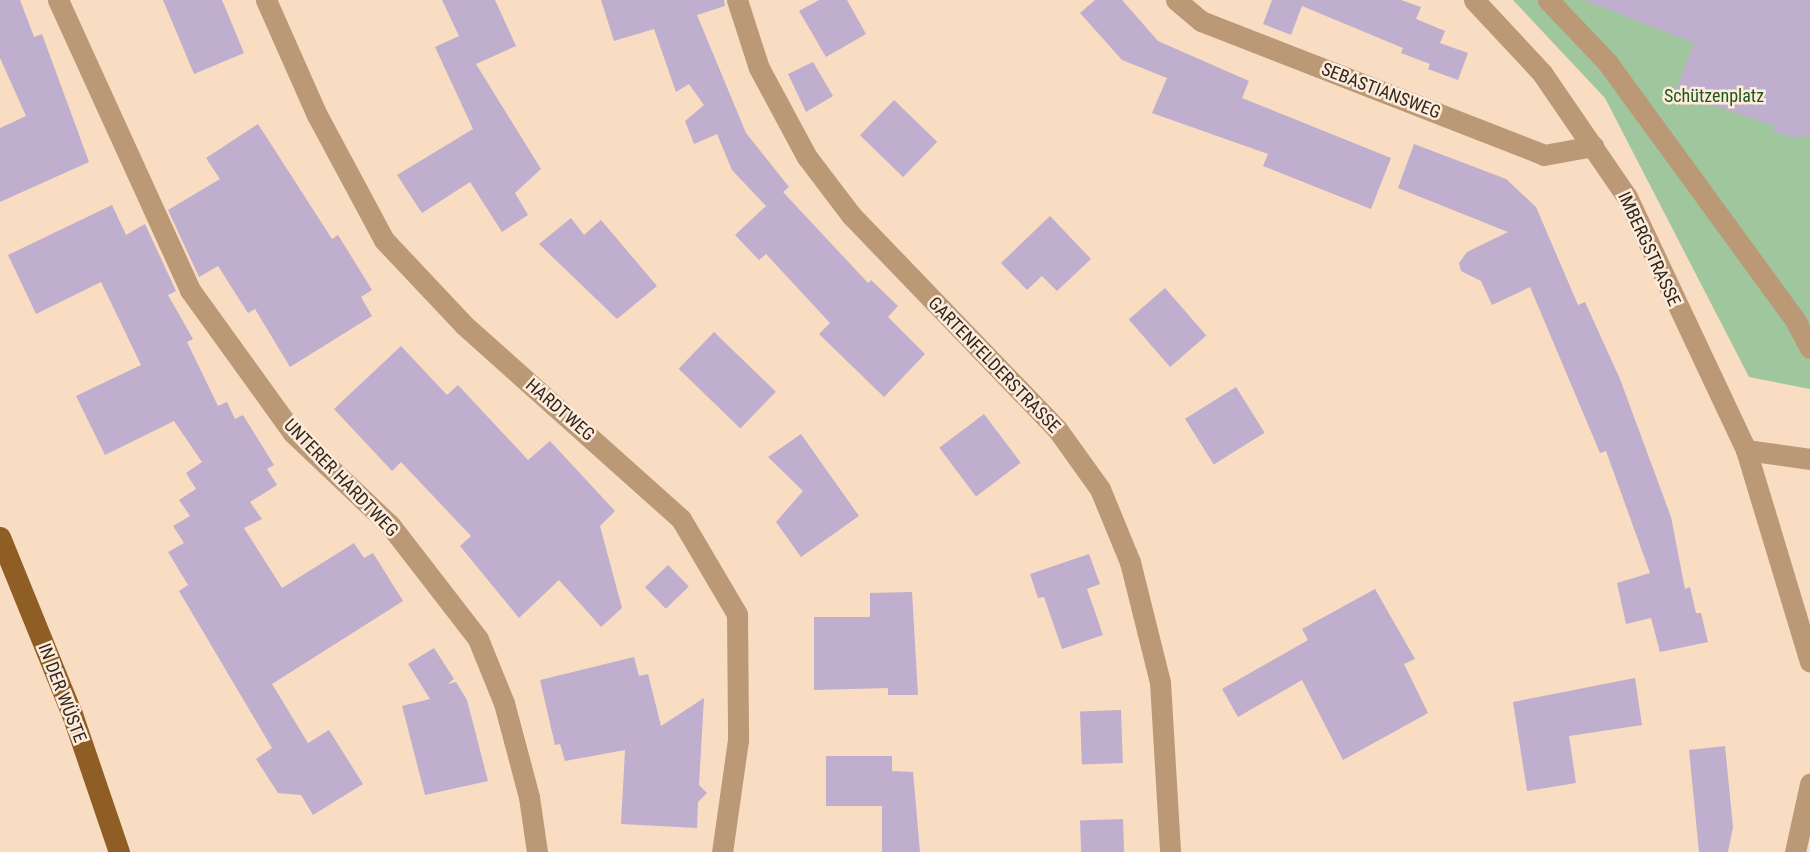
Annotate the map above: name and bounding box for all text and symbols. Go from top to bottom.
street label: SEBASTIANSWEG [1318,58,1444,124]
park label: Schützenplatz [1664,85,1764,107]
street label: IMBERGSTRASSE [1613,189,1685,309]
street label: GARTENFELDERSTRASSE [924,293,1064,437]
street label: HARDTWEG [521,374,599,446]
street label: UNTERER HARDTWEG [279,415,403,541]
street label: IN DER WÜSTE [33,641,91,745]

